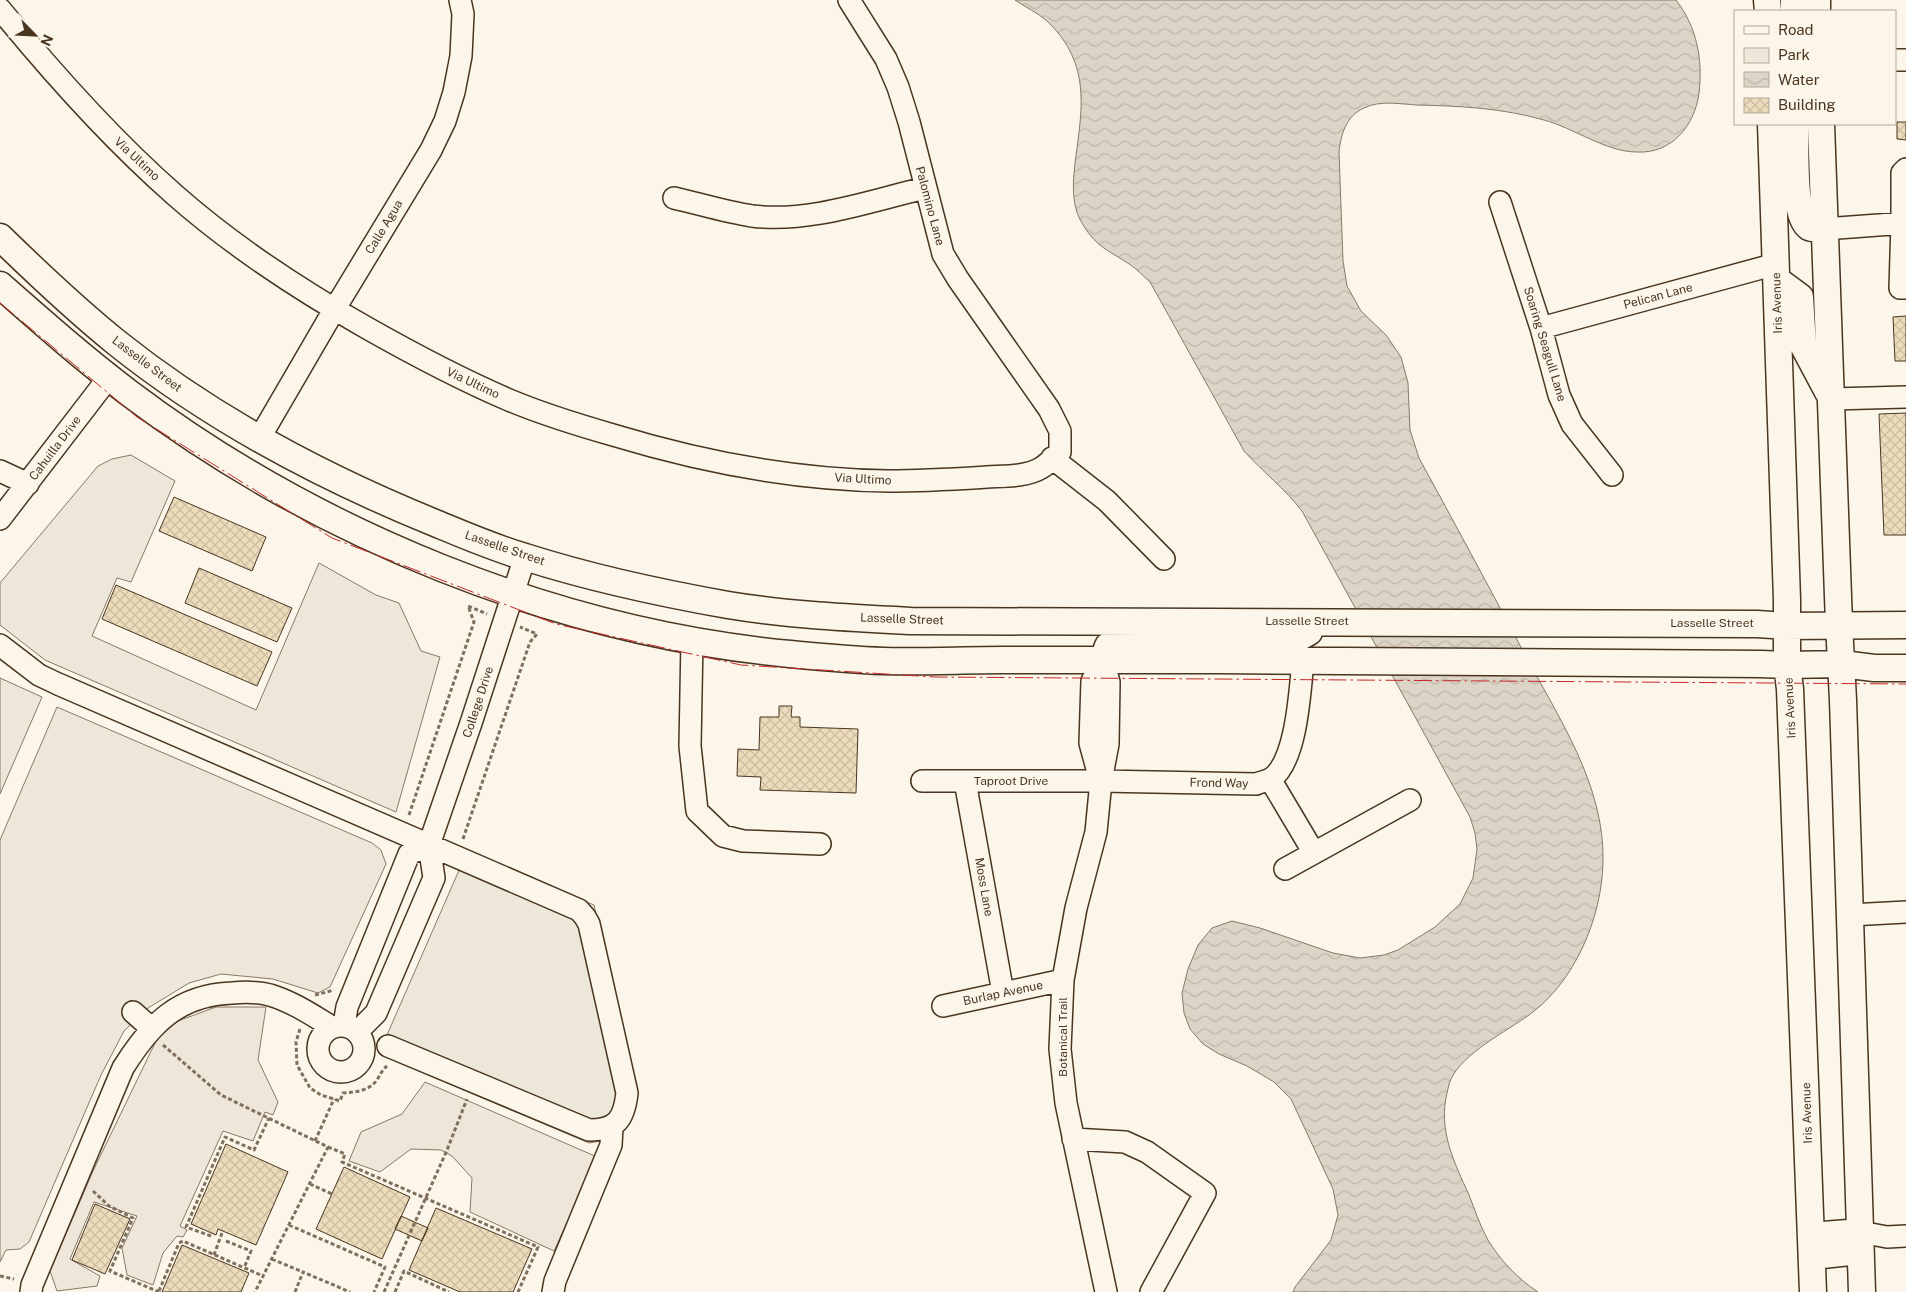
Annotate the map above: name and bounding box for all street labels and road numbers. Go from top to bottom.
street label: Via Ultimo [111,134,163,184]
street label: Palomino Lane [913,165,947,247]
street label: Calle Agua [362,197,406,257]
street label: Iris Avenue [1769,272,1785,334]
street label: Pelican Lane [1622,280,1694,312]
street label: Soaring Seagull Lane [1521,285,1569,403]
street label: Lasselle Street [109,333,185,395]
street label: Via Ultimo [444,365,502,401]
street label: Cahuilla Drive [26,413,84,483]
street label: Via Ultimo [834,471,892,487]
street label: Lasselle Street [463,528,547,568]
street label: Lasselle Street [860,611,944,627]
street label: Lasselle Street [1265,614,1349,628]
street label: Lasselle Street [1670,616,1754,630]
street label: College Drive [460,664,496,739]
street label: Iris Avenue [1781,677,1799,739]
street label: Taproot Drive [974,774,1048,788]
street label: Frond Way [1189,775,1249,791]
street label: Moss Lane [972,857,996,918]
street label: Burlap Avenue [962,978,1044,1008]
street label: Botanical Trail [1056,997,1070,1077]
street label: Iris Avenue [1799,1082,1815,1144]

